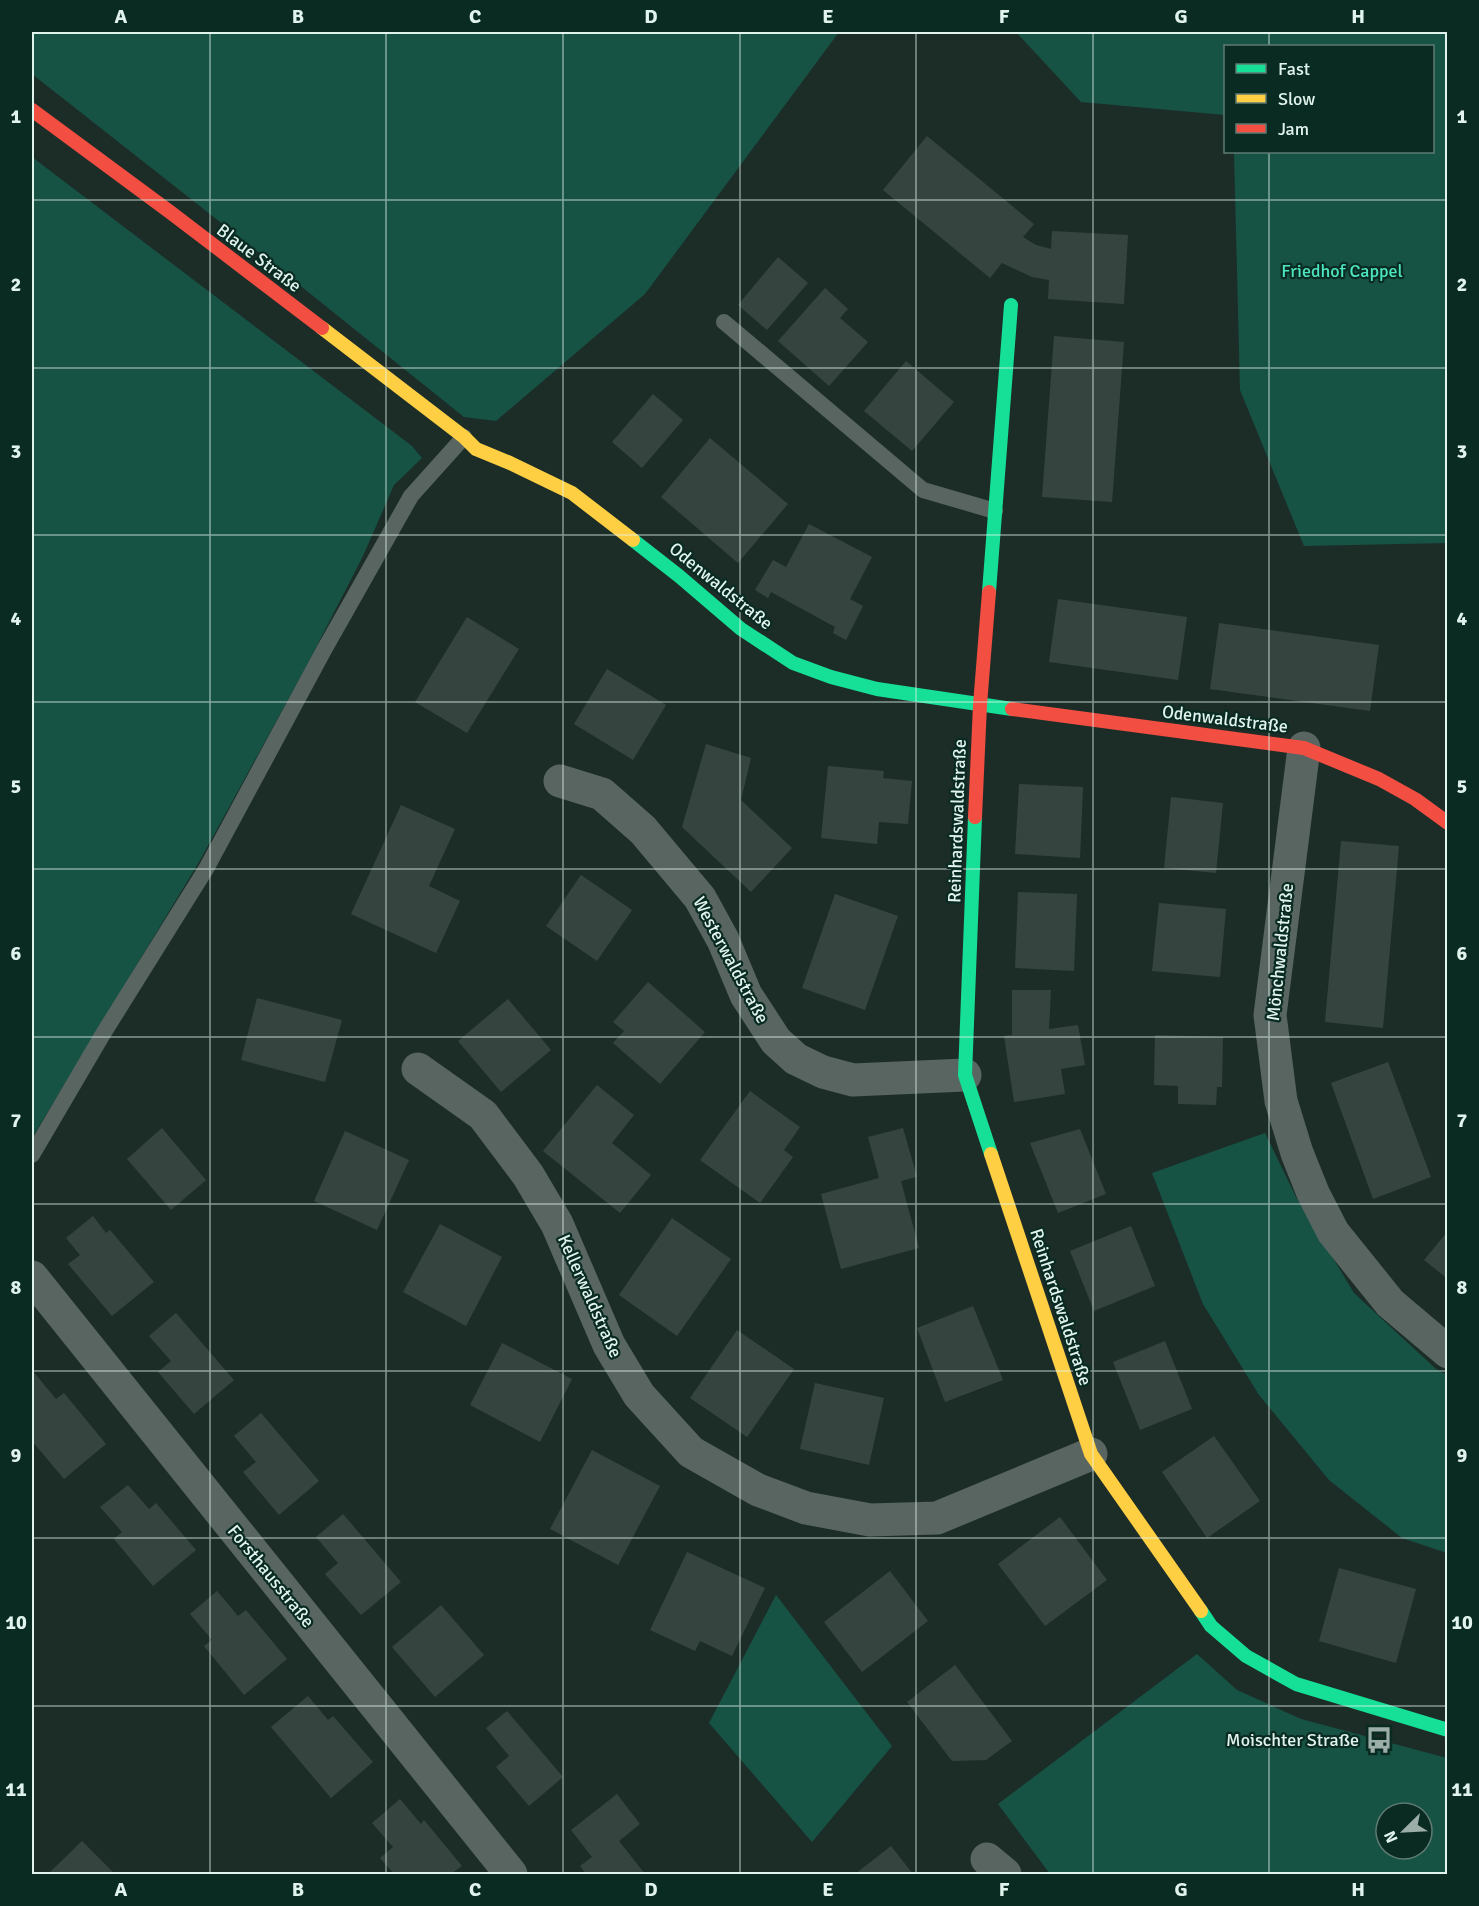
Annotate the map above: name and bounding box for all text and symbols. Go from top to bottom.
text: A [115,4,128,29]
text: B [292,4,304,29]
text: C [469,4,481,29]
text: D [644,4,658,29]
text: E [822,4,834,29]
text: F [999,4,1010,29]
text: G [1174,4,1188,29]
text: H [1351,4,1365,29]
legend [1224,45,1434,153]
text: Fast [1278,58,1310,80]
text: Slow [1278,88,1315,110]
text: 1 [11,104,22,129]
text: 1 [1457,104,1468,129]
text: Jam [1278,118,1309,140]
street label: Blaue Straße [212,219,306,297]
park label: Friedhof Cappel [1281,260,1403,282]
text: 2 [11,272,21,297]
text: 2 [1457,272,1467,297]
text: 3 [11,439,21,464]
text: 3 [1457,439,1467,464]
street label: Odenwaldstraße [665,538,777,634]
text: 4 [11,606,22,631]
text: 4 [1457,606,1468,631]
street label: Odenwaldstraße [1161,700,1289,738]
street label: Reinhardswaldstraße [943,739,971,903]
text: 5 [11,774,21,799]
text: 5 [1457,774,1467,799]
street label: Mönchwaldstraße [1262,882,1298,1022]
street label: Westerwaldstraße [688,893,774,1027]
text: 6 [11,941,22,966]
text: 6 [1457,941,1468,966]
text: 7 [11,1108,22,1133]
text: 7 [1457,1108,1468,1133]
street label: Reinhardswaldstraße [1025,1226,1097,1388]
street label: Kellerwaldstraße [553,1231,627,1361]
text: 8 [11,1275,22,1300]
text: 8 [1457,1275,1468,1300]
text: 9 [11,1443,22,1468]
text: 9 [1457,1443,1468,1468]
street label: Forsthausstraße [223,1520,319,1632]
text: 10 [5,1610,27,1635]
text: 10 [1451,1610,1473,1635]
bus stop icon: Moischter Straße [1364,1725,1394,1755]
place label: Moischter Straße [1226,1729,1359,1751]
text: 11 [5,1777,27,1802]
text: 11 [1451,1777,1473,1802]
north arrow [1374,1801,1434,1861]
text: N [1380,1828,1403,1846]
text: A [115,1877,128,1902]
text: B [292,1877,304,1902]
text: C [469,1877,481,1902]
text: D [644,1877,658,1902]
text: E [822,1877,834,1902]
text: F [999,1877,1010,1902]
text: G [1174,1877,1188,1902]
text: H [1351,1877,1365,1902]

